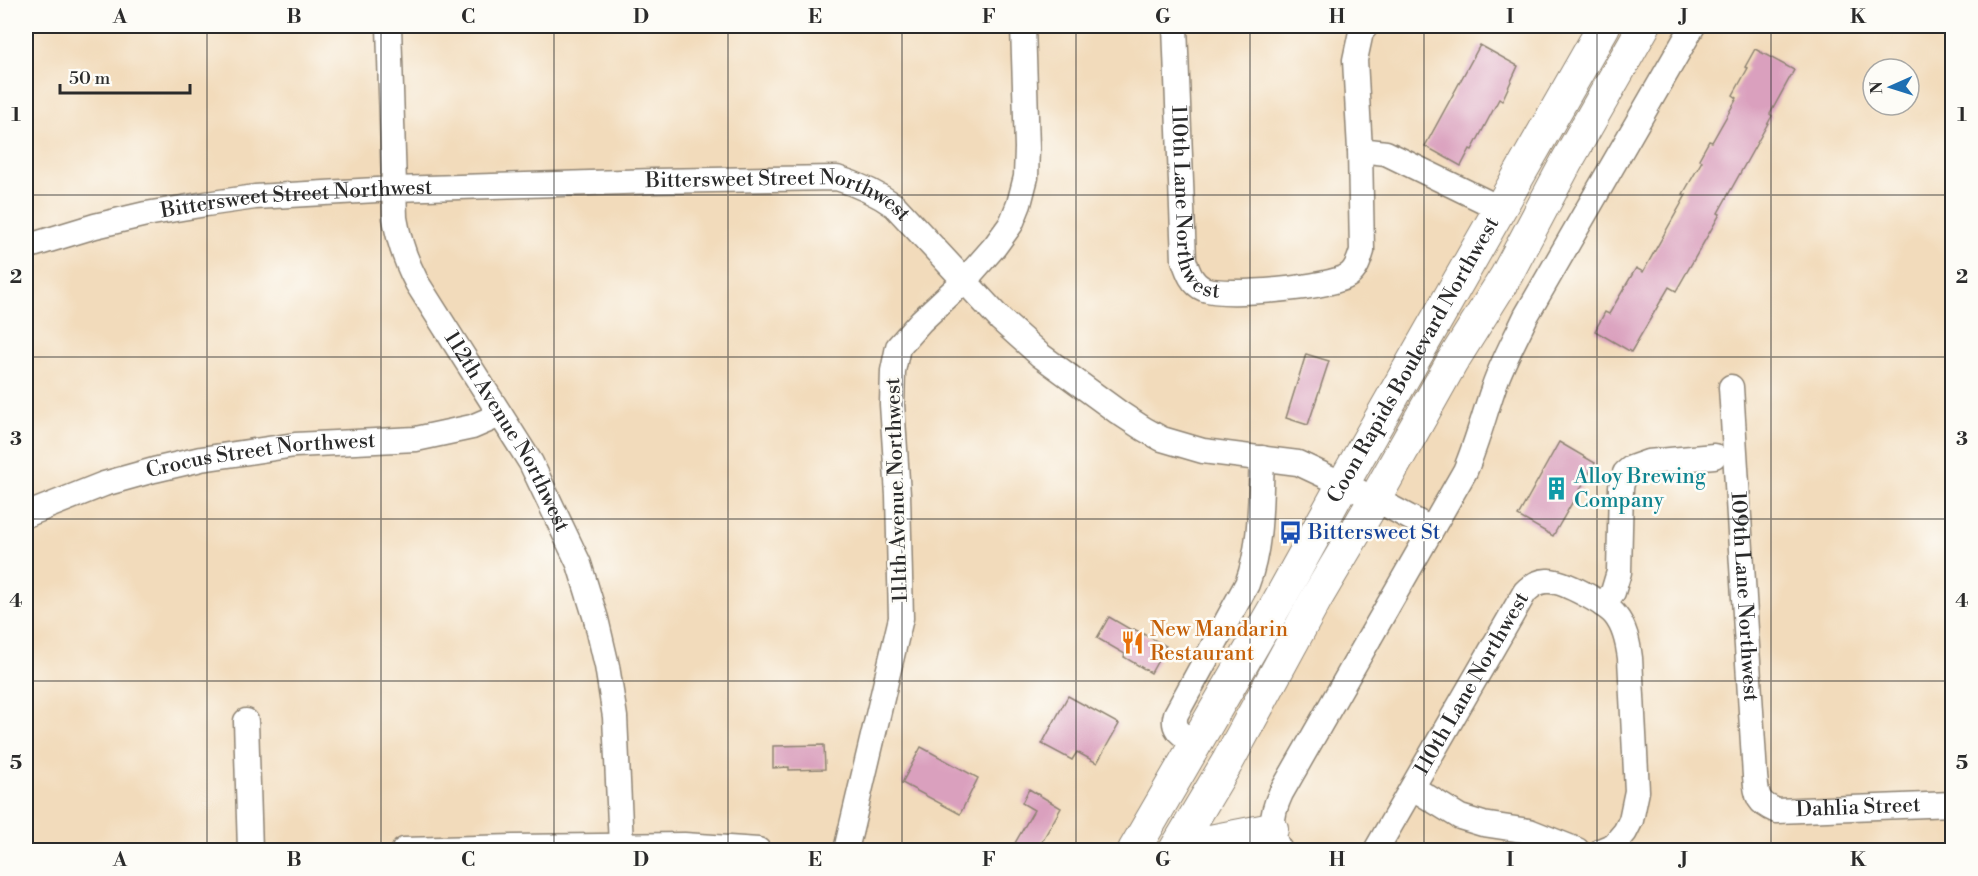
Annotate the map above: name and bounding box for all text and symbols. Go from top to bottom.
text: A [112,5,128,30]
text: B [286,5,302,30]
text: C [461,5,475,30]
text: D [633,5,649,30]
text: E [808,5,822,30]
text: F [982,5,996,30]
text: G [1155,5,1171,30]
text: H [1329,5,1346,30]
text: I [1506,5,1514,30]
text: J [1677,5,1688,30]
text: K [1850,5,1867,30]
scale bar [60,57,190,95]
north arrow [1861,57,1921,117]
text: 50 m [69,67,111,90]
text: N [1867,81,1887,95]
text: 1 [11,103,21,128]
text: 1 [1957,103,1967,128]
street label: 110th Lane Northwest [1165,105,1222,305]
street label: Bittersweet Street Northwest [644,165,916,227]
street label: Bittersweet Street Northwest [158,175,433,225]
street label: Coon Rapids Boulevard Northwest [1322,212,1506,508]
text: 2 [10,265,22,290]
text: 2 [1956,265,1968,290]
street label: 112th Avenue Northwest [438,327,575,537]
street label: 111th Avenue Northwest [880,376,914,603]
text: 3 [10,427,22,452]
text: 3 [1956,427,1968,452]
street label: Crocus Street Northwest [143,428,377,485]
place label: Alloy Brewing Company [1573,464,1706,514]
building icon: Alloy Brewing Company [1543,476,1569,502]
street label: 109th Lane Northwest [1724,491,1763,703]
bus stop icon: Bittersweet St [1277,520,1303,546]
place label: Bittersweet St [1307,520,1441,546]
street label: 110th Lane Northwest [1409,587,1535,780]
text: 4 [9,589,23,614]
text: 4 [1955,589,1969,614]
place label: New Mandarin Restaurant [1150,617,1288,667]
restaurant icon: New Mandarin Restaurant [1119,629,1145,655]
text: 5 [10,751,22,776]
text: 5 [1956,751,1968,776]
street label: Dahlia Street [1795,792,1921,823]
text: A [112,848,128,873]
text: B [286,848,302,873]
text: C [461,848,475,873]
text: D [633,848,649,873]
text: E [808,848,822,873]
text: F [982,848,996,873]
text: G [1155,848,1171,873]
text: H [1329,848,1346,873]
text: I [1506,848,1514,873]
text: J [1677,848,1688,873]
text: K [1850,848,1867,873]

